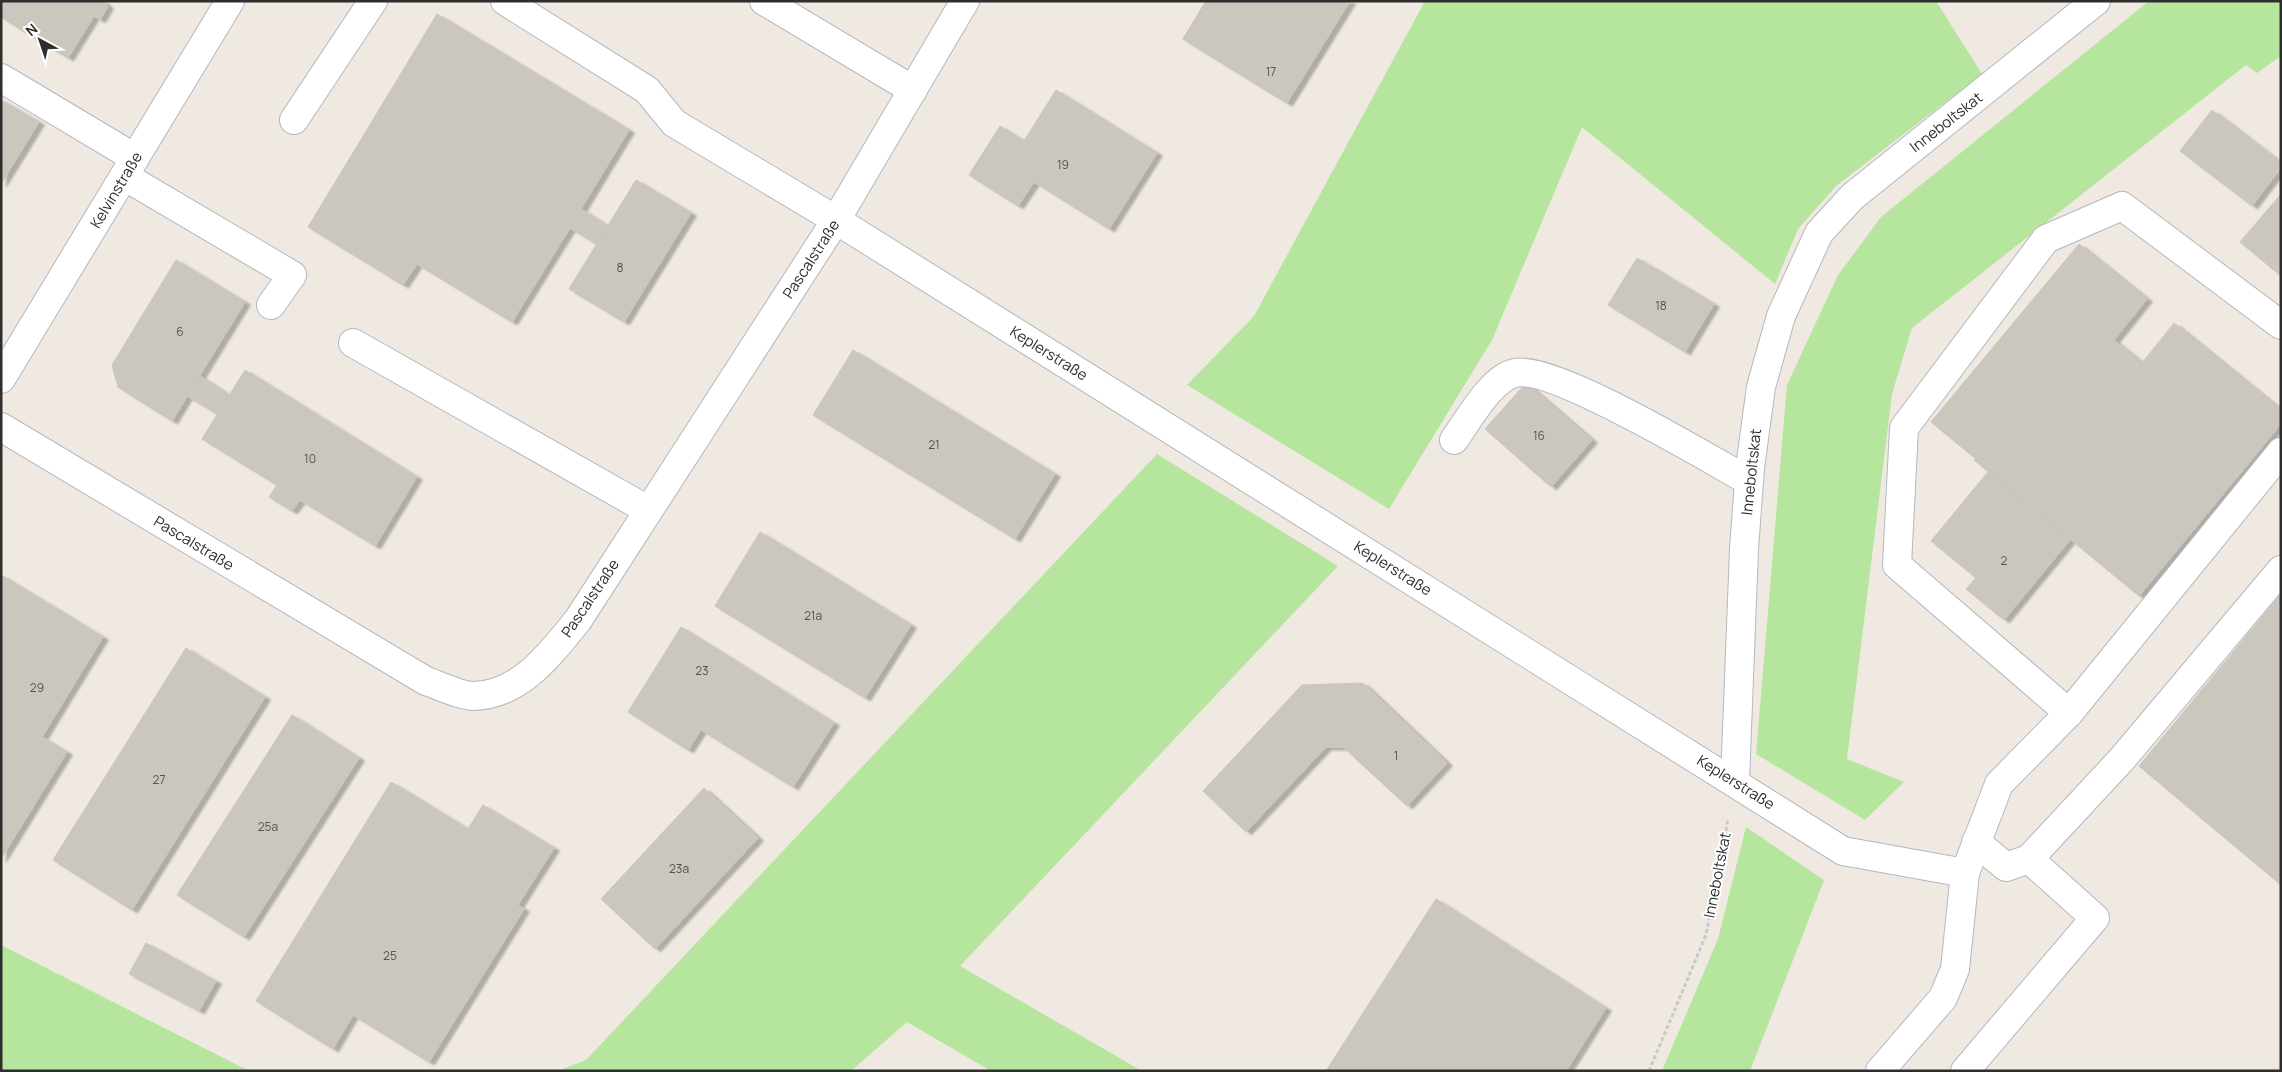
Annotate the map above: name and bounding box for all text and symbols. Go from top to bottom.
north arrow [15,15,65,65]
text: N [21,19,41,40]
house number: 17 [1266,63,1276,80]
street label: Inneboltskat [1905,87,1987,157]
street label: Kelvinstraße [85,148,147,232]
house number: 19 [1057,156,1069,173]
street label: Pascalstraße [778,215,844,302]
house number: 8 [617,259,624,276]
house number: 18 [1655,297,1667,314]
street label: Keplerstraße [1006,321,1092,385]
house number: 6 [176,323,184,340]
house number: 16 [1533,427,1545,444]
street label: Inneboltskat [1736,428,1766,516]
house number: 21 [928,436,940,453]
house number: 10 [304,450,316,467]
street label: Pascalstraße [150,511,238,575]
street label: Keplerstraße [1350,536,1436,600]
house number: 2 [2001,552,2008,569]
street label: Pascalstraße [556,555,624,641]
house number: 21a [804,607,822,624]
house number: 23 [695,662,709,679]
house number: 29 [30,679,44,696]
house number: 1 [1394,747,1398,764]
street label: Keplerstraße [1693,750,1779,814]
house number: 27 [153,771,165,788]
house number: 25a [258,818,278,835]
street label: Inneboltskat [1698,830,1736,920]
house number: 23a [669,860,689,877]
house number: 25 [383,947,397,964]

